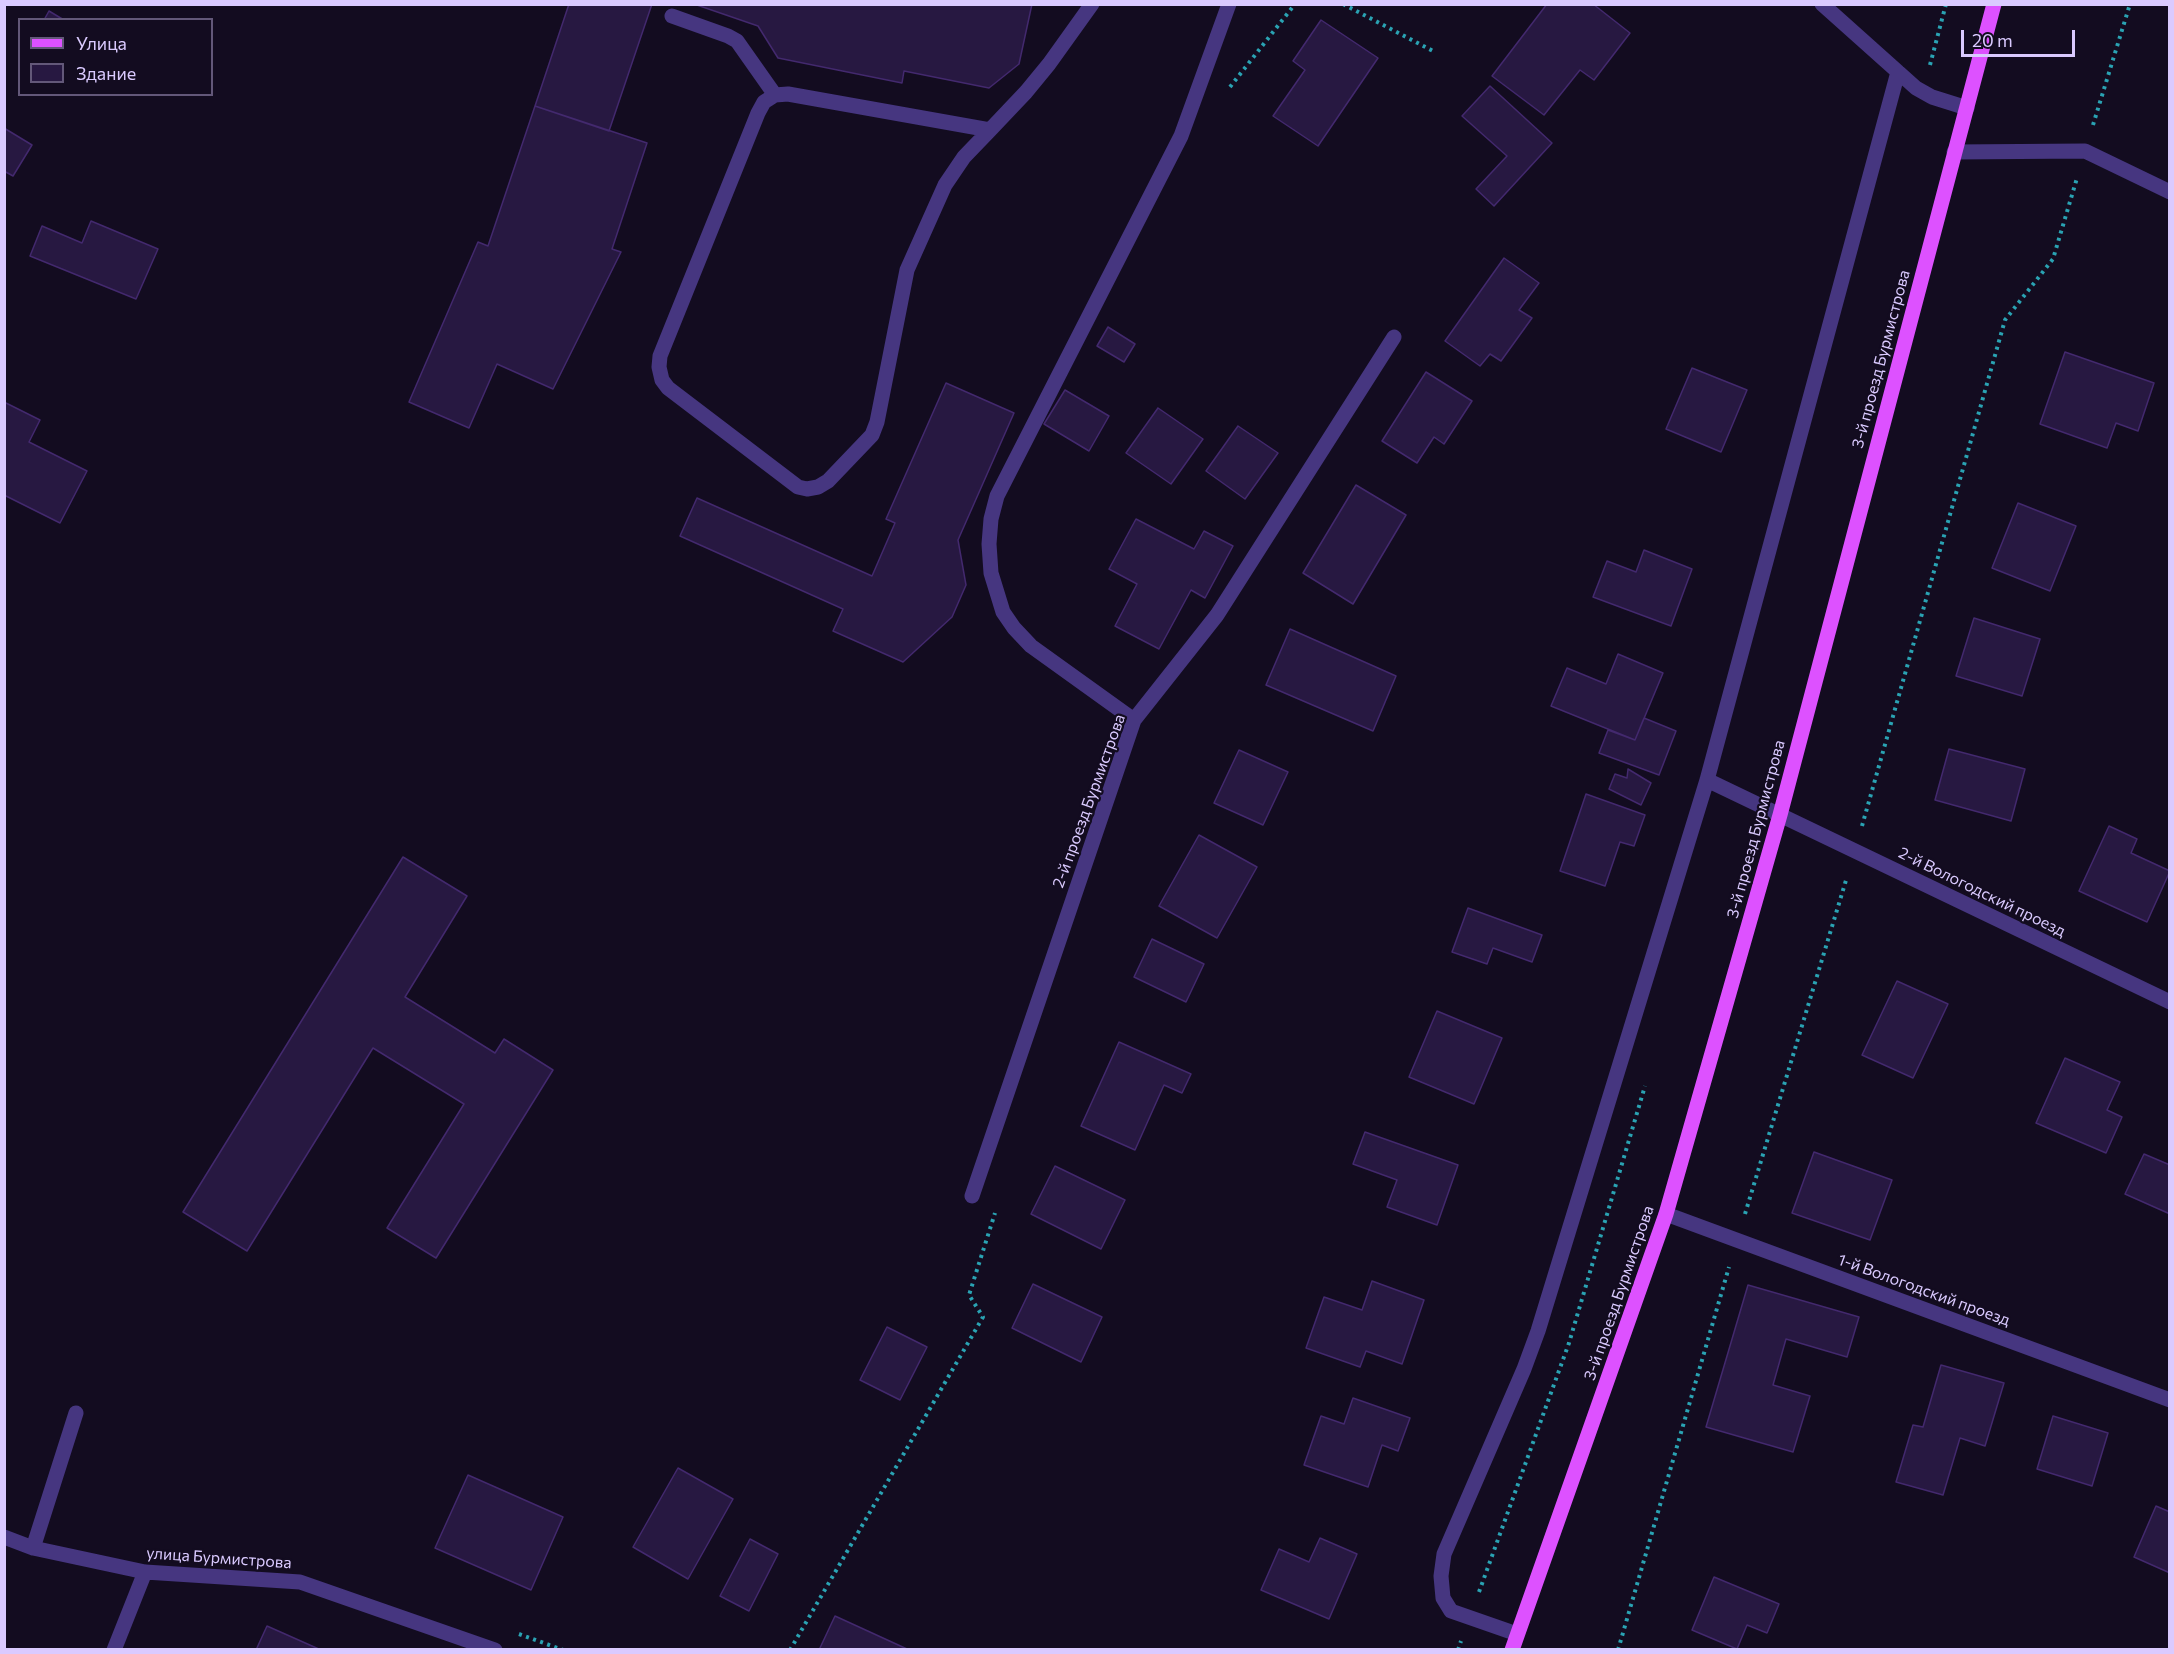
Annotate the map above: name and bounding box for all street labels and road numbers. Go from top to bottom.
street label: 3-й проезд Бурмистрова [1848,268,1914,450]
street label: 2-й проезд Бурмистрова [1049,711,1129,891]
street label: 3-й проезд Бурмистрова [1723,738,1789,920]
street label: 2-й Вологодский проезд [1895,843,2069,941]
street label: 3-й проезд Бурмистрова [1580,1203,1658,1383]
street label: 1-й Вологодский проезд [1835,1250,2013,1330]
street label: улица Бурмистрова [146,1543,292,1573]

